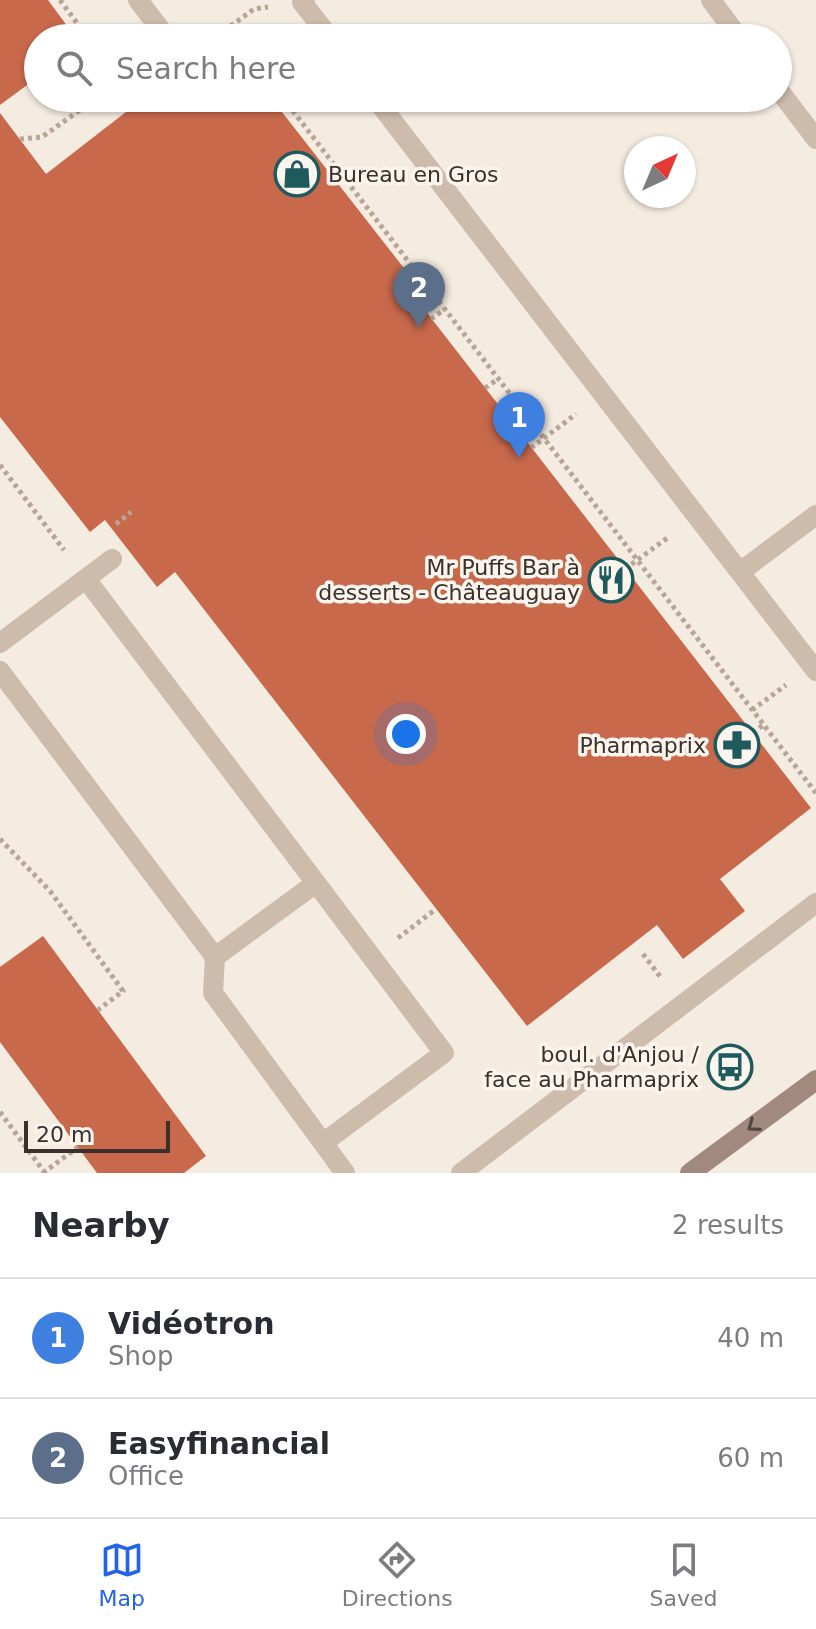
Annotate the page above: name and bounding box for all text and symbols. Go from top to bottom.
search box [24,24,792,112]
icon: search [52,46,96,90]
text: Search here [116,51,296,86]
north arrow [624,136,696,208]
shop icon: Bureau en Gros [273,150,321,198]
place label: Bureau en Gros [328,162,499,187]
pin: 2 [393,262,445,328]
pin: 1 [493,392,545,458]
place label: Mr Puffs Bar à desserts - Châteauguay [318,555,580,605]
restaurant icon: Mr Puffs Bar à desserts - Châteauguay [587,556,635,604]
your location [386,714,426,754]
pharmacy icon: Pharmaprix [713,721,761,769]
place label: Pharmaprix [580,733,706,758]
place label: boul. d'Anjou / face au Pharmaprix [484,1042,700,1092]
bus stop icon: boul. d'Anjou / face au Pharmaprix [706,1043,754,1091]
one-way arrow [748,1116,762,1131]
scale bar [24,1117,170,1153]
text: 20 m [36,1122,92,1147]
text: Nearby [32,1205,170,1245]
text: 2 results [672,1210,784,1240]
text: Vidéotron [108,1306,275,1341]
text: 1 [49,1323,67,1353]
text: 40 m [717,1323,784,1353]
text: Shop [108,1341,173,1371]
text: Easyfinancial [108,1426,330,1461]
text: 2 [49,1443,67,1473]
text: 60 m [717,1443,784,1473]
text: Office [108,1461,184,1491]
tab: Map [98,1538,145,1611]
tab: Directions [342,1538,453,1611]
tab: Saved [650,1538,718,1611]

